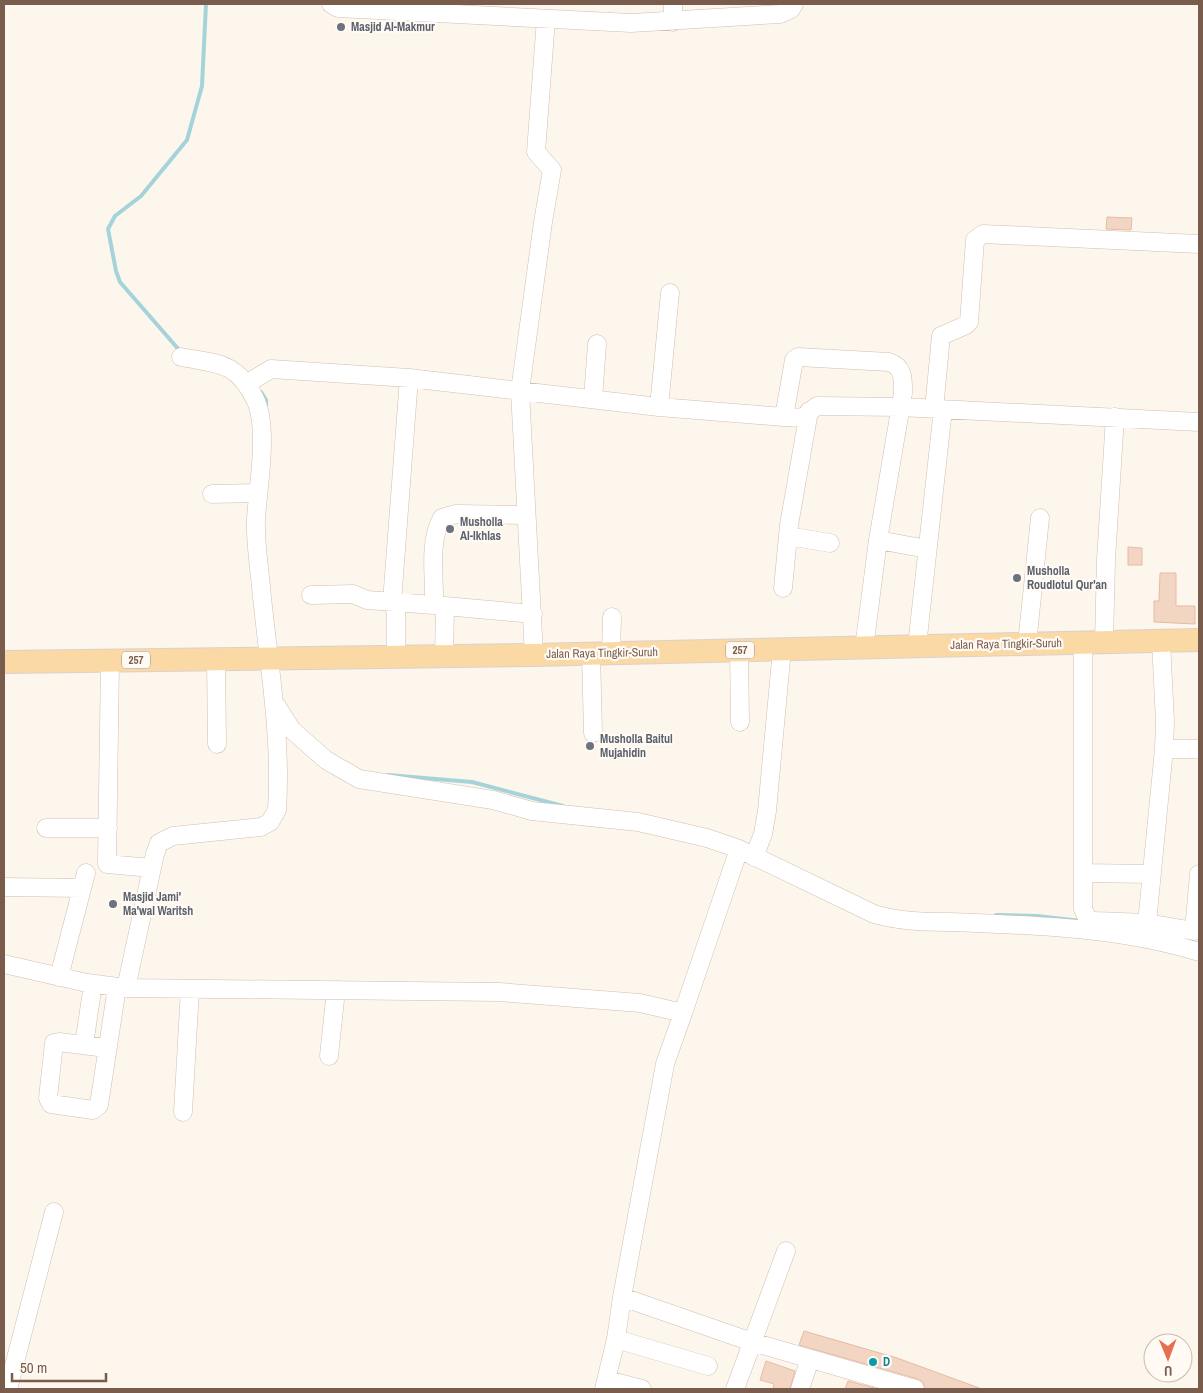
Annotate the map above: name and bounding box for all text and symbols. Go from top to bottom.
place label: Masjid Al-Makmur [351,19,435,35]
marker: Masjid Al-Makmur [335,21,347,33]
place label: Musholla Al-Ikhlas [460,514,503,544]
marker: Musholla Al-Ikhlas [444,523,456,535]
place label: Musholla Roudlotul Qur'an [1027,563,1107,593]
marker: Musholla Roudlotul Qur'an [1011,572,1023,584]
street label: Jalan Raya Tingkir-Suruh [950,635,1062,653]
road number: 257 [726,642,754,658]
street label: Jalan Raya Tingkir-Suruh [546,644,658,662]
road number: 257 [122,652,150,668]
place label: Musholla Baitul Mujahidin [600,731,673,761]
marker: Musholla Baitul Mujahidin [584,740,596,752]
place label: Masjid Jami' Ma'wal Waritsh [123,889,193,919]
marker: Masjid Jami' Ma'wal Waritsh [107,898,119,910]
north arrow [1143,1333,1193,1383]
scale bar [12,1350,106,1382]
place label: D [883,1354,890,1370]
marker: D [867,1356,879,1368]
text: 50 m [20,1357,47,1378]
text: U [1164,1362,1173,1380]

